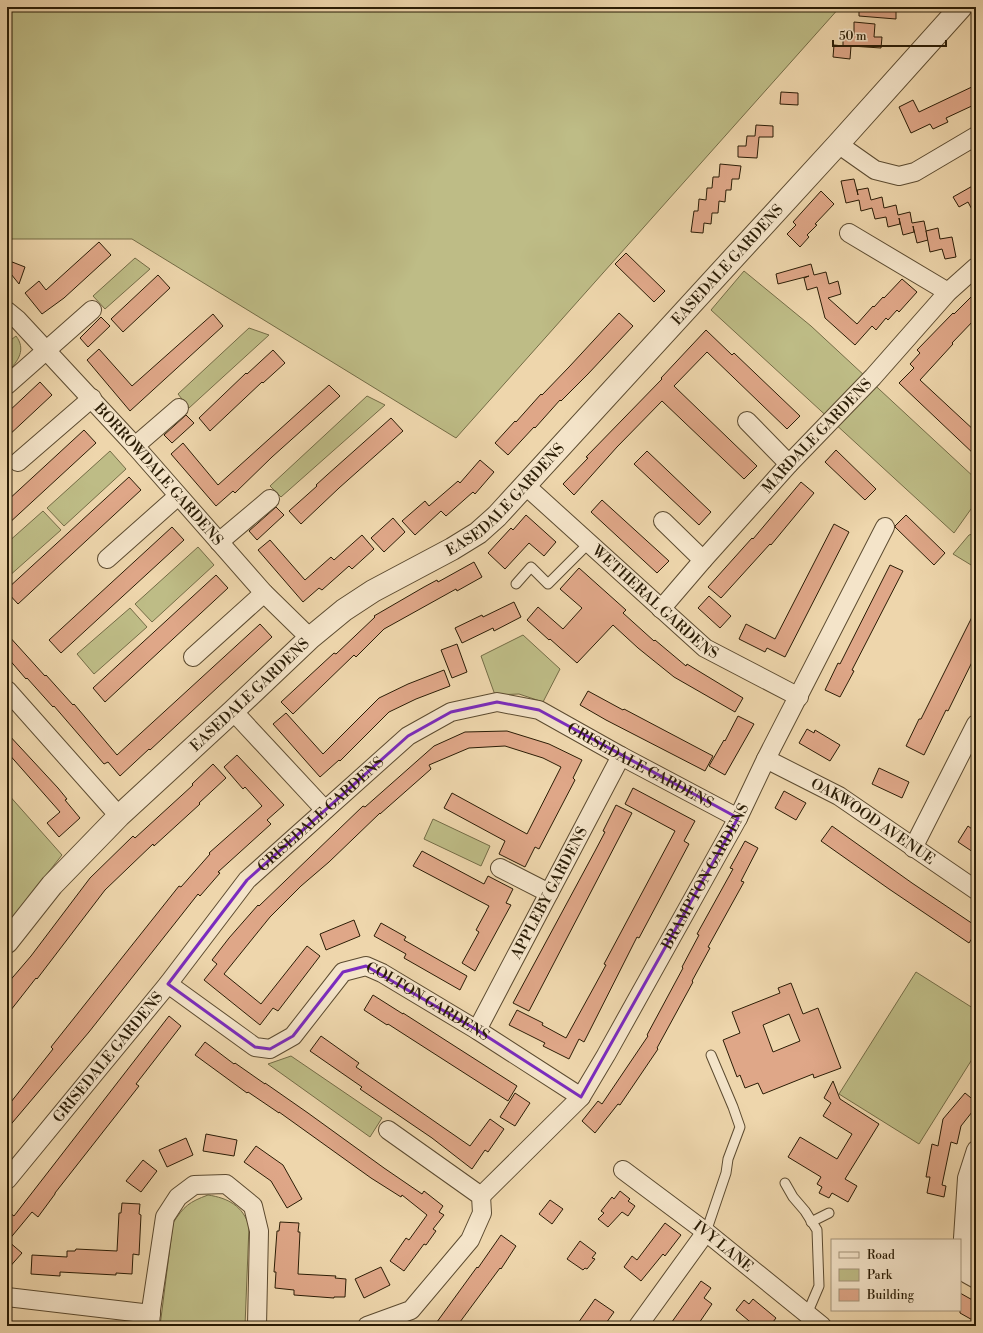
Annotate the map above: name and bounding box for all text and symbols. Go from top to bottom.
scale bar [833,22,946,48]
text: 50 m [839,29,867,44]
street label: EASEDALE GARDENS [668,201,788,329]
street label: MARDALE GARDENS [758,375,876,498]
street label: BORROWDALE GARDENS [89,398,227,550]
street label: EASEDALE GARDENS [443,440,569,561]
street label: WETHERAL GARDENS [587,541,722,663]
street label: EASEDALE GARDENS [186,634,314,756]
street label: GRISEDALE GARDENS [564,719,717,813]
street label: GRISEDALE GARDENS [254,753,388,876]
street label: OAKWOOD AVENUE [808,774,939,869]
street label: BRAMPTON GARDENS [657,800,754,954]
street label: APPLEBY GARDENS [507,824,592,963]
street label: COLTON GARDENS [363,958,493,1045]
street label: GRISEDALE GARDENS [49,988,168,1127]
street label: IVY LANE [689,1217,757,1276]
legend [831,1239,961,1311]
text: Road [867,1248,895,1263]
text: Park [867,1268,893,1283]
text: Building [866,1288,915,1303]

